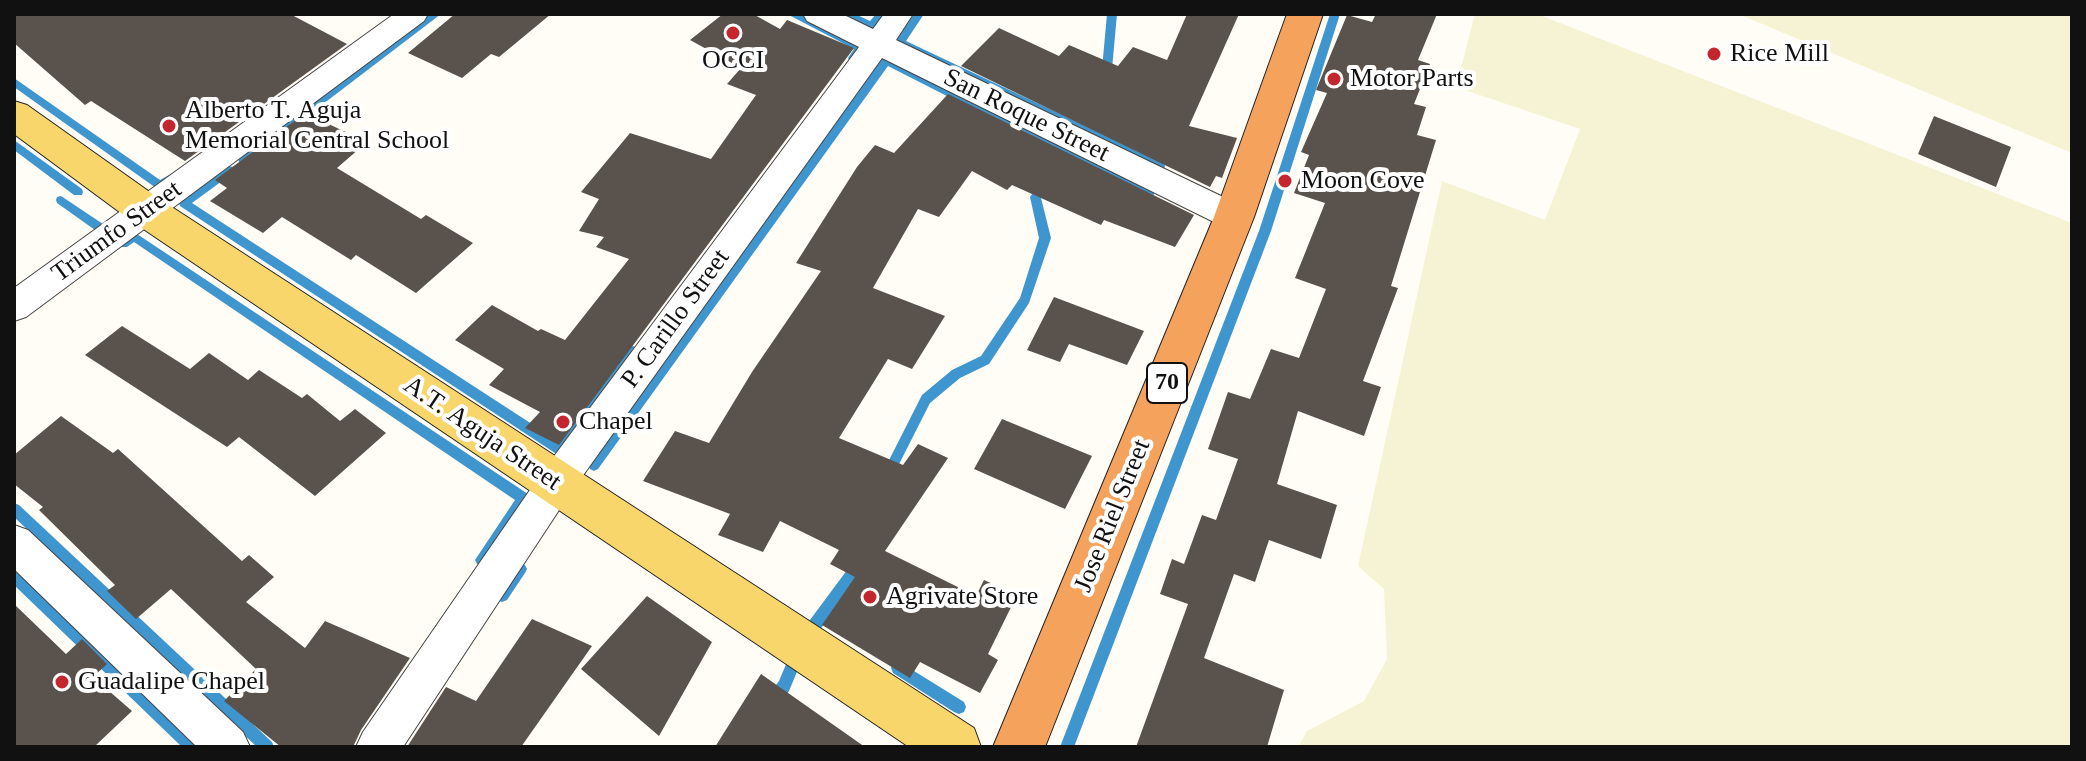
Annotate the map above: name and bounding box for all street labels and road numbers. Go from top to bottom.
street label: San Roque Street [938,62,1114,170]
street label: Triumfo Street [46,174,188,290]
street label: P. Carillo Street [615,244,737,394]
road number: 70 [1147,363,1187,403]
street label: A.T. Aguja Street [397,370,567,498]
street label: Jose Riel Street [1068,435,1158,597]

